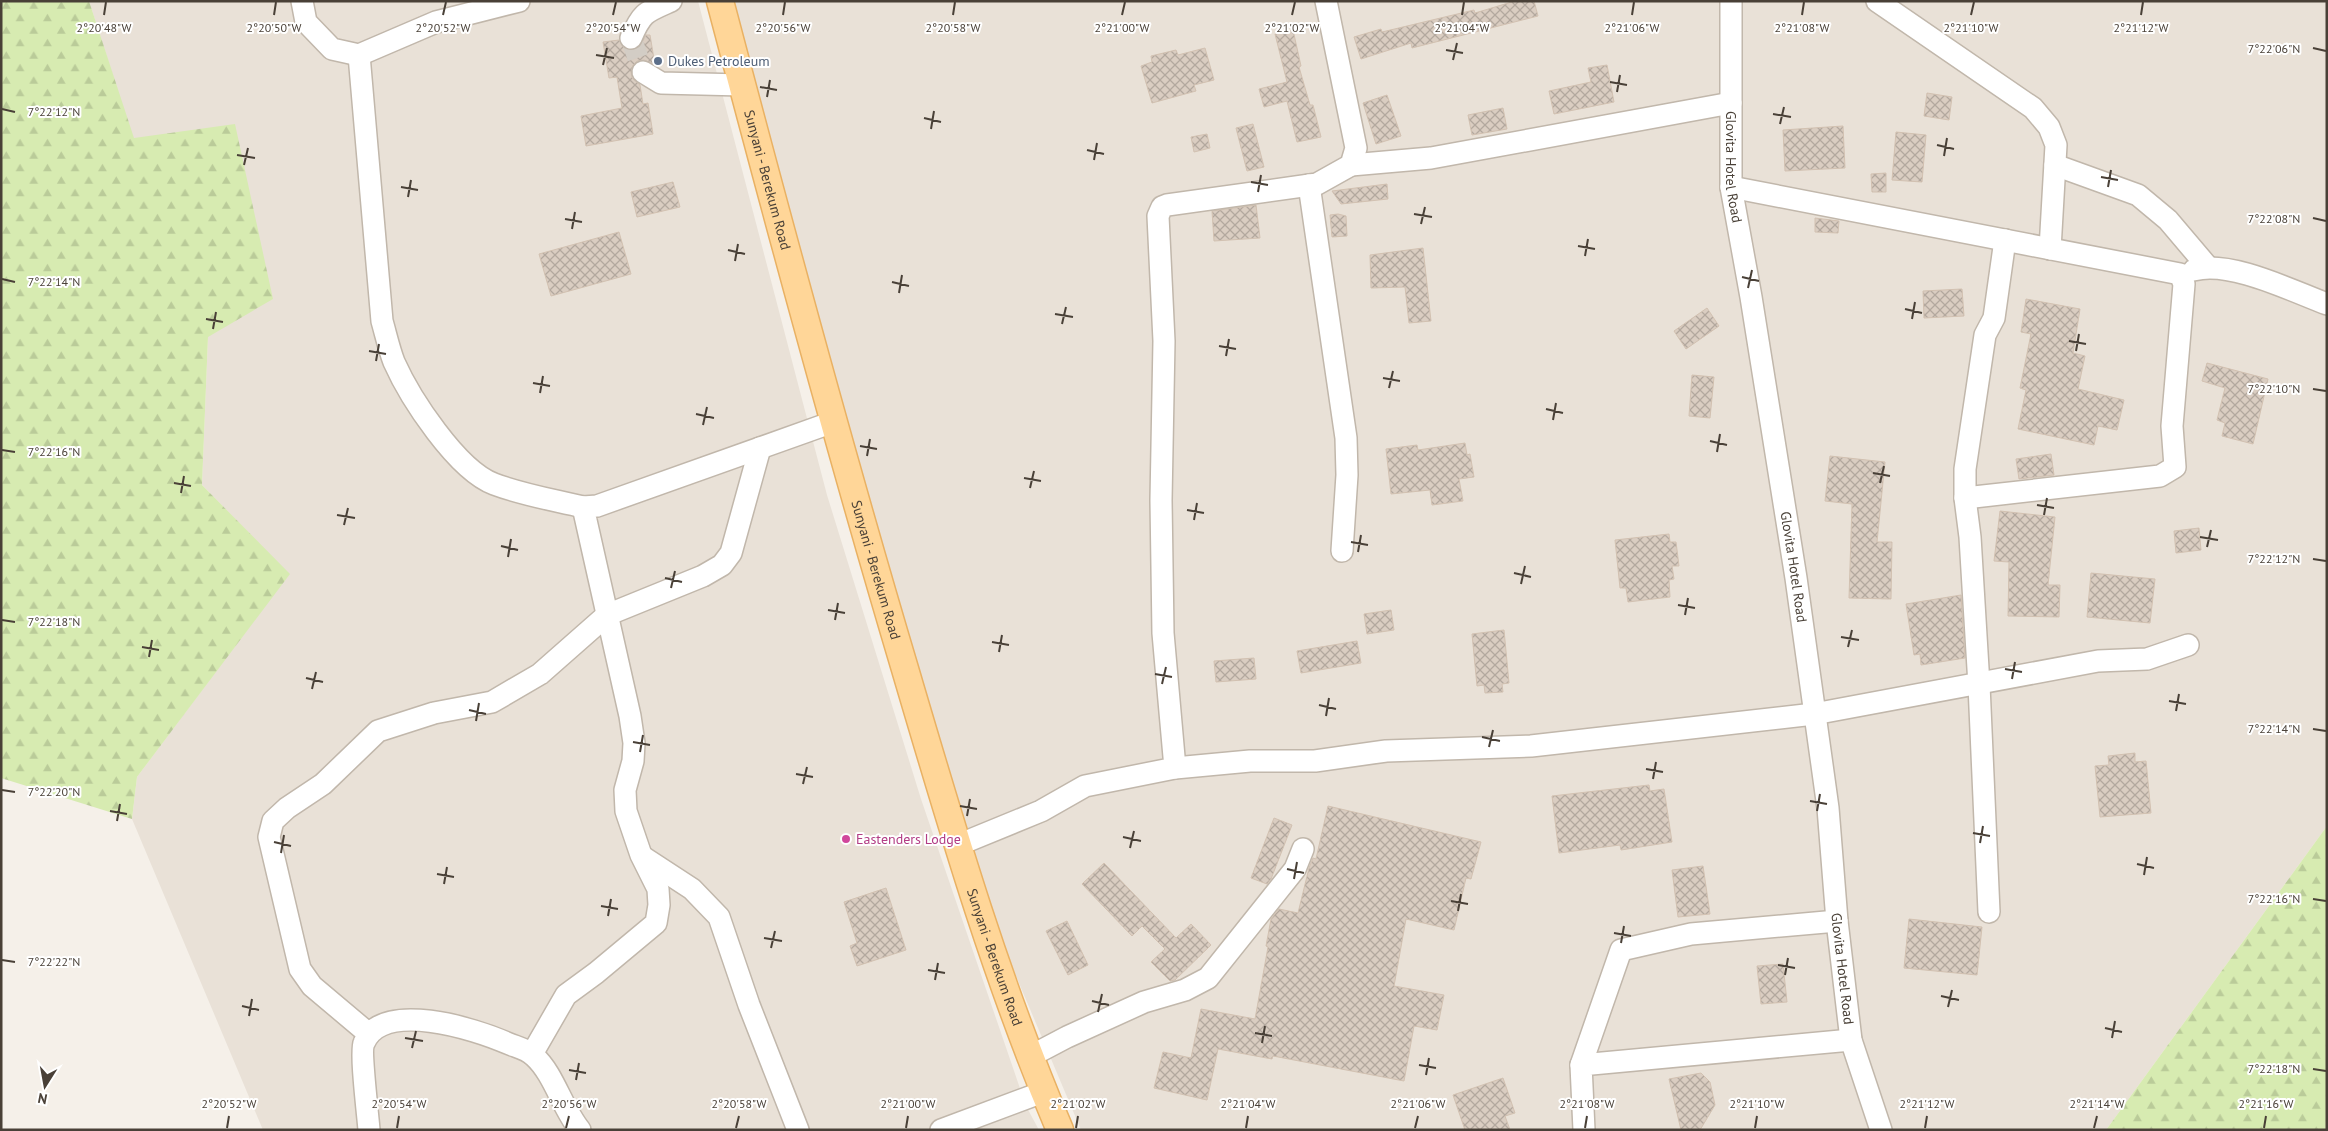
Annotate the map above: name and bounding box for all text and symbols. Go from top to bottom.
text: 2°20'48"W [77,20,131,35]
text: 2°20'50"W [247,20,301,35]
text: 2°20'52"W [416,20,470,35]
text: 2°20'54"W [586,20,640,35]
text: 2°20'56"W [756,20,810,35]
text: 2°20'58"W [926,20,980,35]
text: 2°21'00"W [1095,20,1149,35]
text: 2°21'02"W [1265,20,1319,35]
text: 2°21'04"W [1435,20,1489,35]
text: 2°21'06"W [1605,20,1659,35]
text: 2°21'08"W [1775,20,1829,35]
text: 2°21'10"W [1944,20,1998,35]
text: 2°21'12"W [2114,20,2168,35]
text: 7°22'06"N [2248,41,2300,56]
place label: Dukes Petroleum [668,52,770,70]
marker: Dukes Petroleum [652,55,664,67]
text: 7°22'12"N [28,104,80,119]
street label: Sunyani - Berekum Road [740,108,795,252]
street label: Glovita Hotel Road [1722,111,1746,224]
text: 7°22'08"N [2248,211,2300,226]
text: 7°22'14"N [28,274,80,289]
text: 7°22'10"N [2248,381,2300,396]
text: 7°22'16"N [28,444,80,459]
street label: Sunyani - Berekum Road [847,498,905,642]
street label: Glovita Hotel Road [1776,510,1811,624]
text: 7°22'12"N [2248,551,2300,566]
text: 7°22'18"N [28,614,80,629]
text: 7°22'14"N [2248,721,2300,736]
text: 7°22'20"N [28,784,80,799]
place label: Eastenders Lodge [856,830,961,848]
marker: Eastenders Lodge [840,833,852,845]
street label: Sunyani - Berekum Road [963,886,1027,1028]
text: 7°22'16"N [2248,891,2300,906]
street label: Glovita Hotel Road [1827,912,1858,1025]
text: 7°22'22"N [28,954,80,969]
north arrow [20,1061,70,1111]
text: 7°22'18"N [2248,1061,2300,1076]
text: N [36,1089,49,1108]
text: 2°20'52"W [202,1096,256,1111]
text: 2°20'54"W [372,1096,426,1111]
text: 2°20'56"W [542,1096,596,1111]
text: 2°20'58"W [712,1096,766,1111]
text: 2°21'00"W [881,1096,935,1111]
text: 2°21'02"W [1051,1096,1105,1111]
text: 2°21'04"W [1221,1096,1275,1111]
text: 2°21'06"W [1391,1096,1445,1111]
text: 2°21'08"W [1560,1096,1614,1111]
text: 2°21'10"W [1730,1096,1784,1111]
text: 2°21'12"W [1900,1096,1954,1111]
text: 2°21'14"W [2070,1096,2124,1111]
text: 2°21'16"W [2239,1096,2293,1111]

